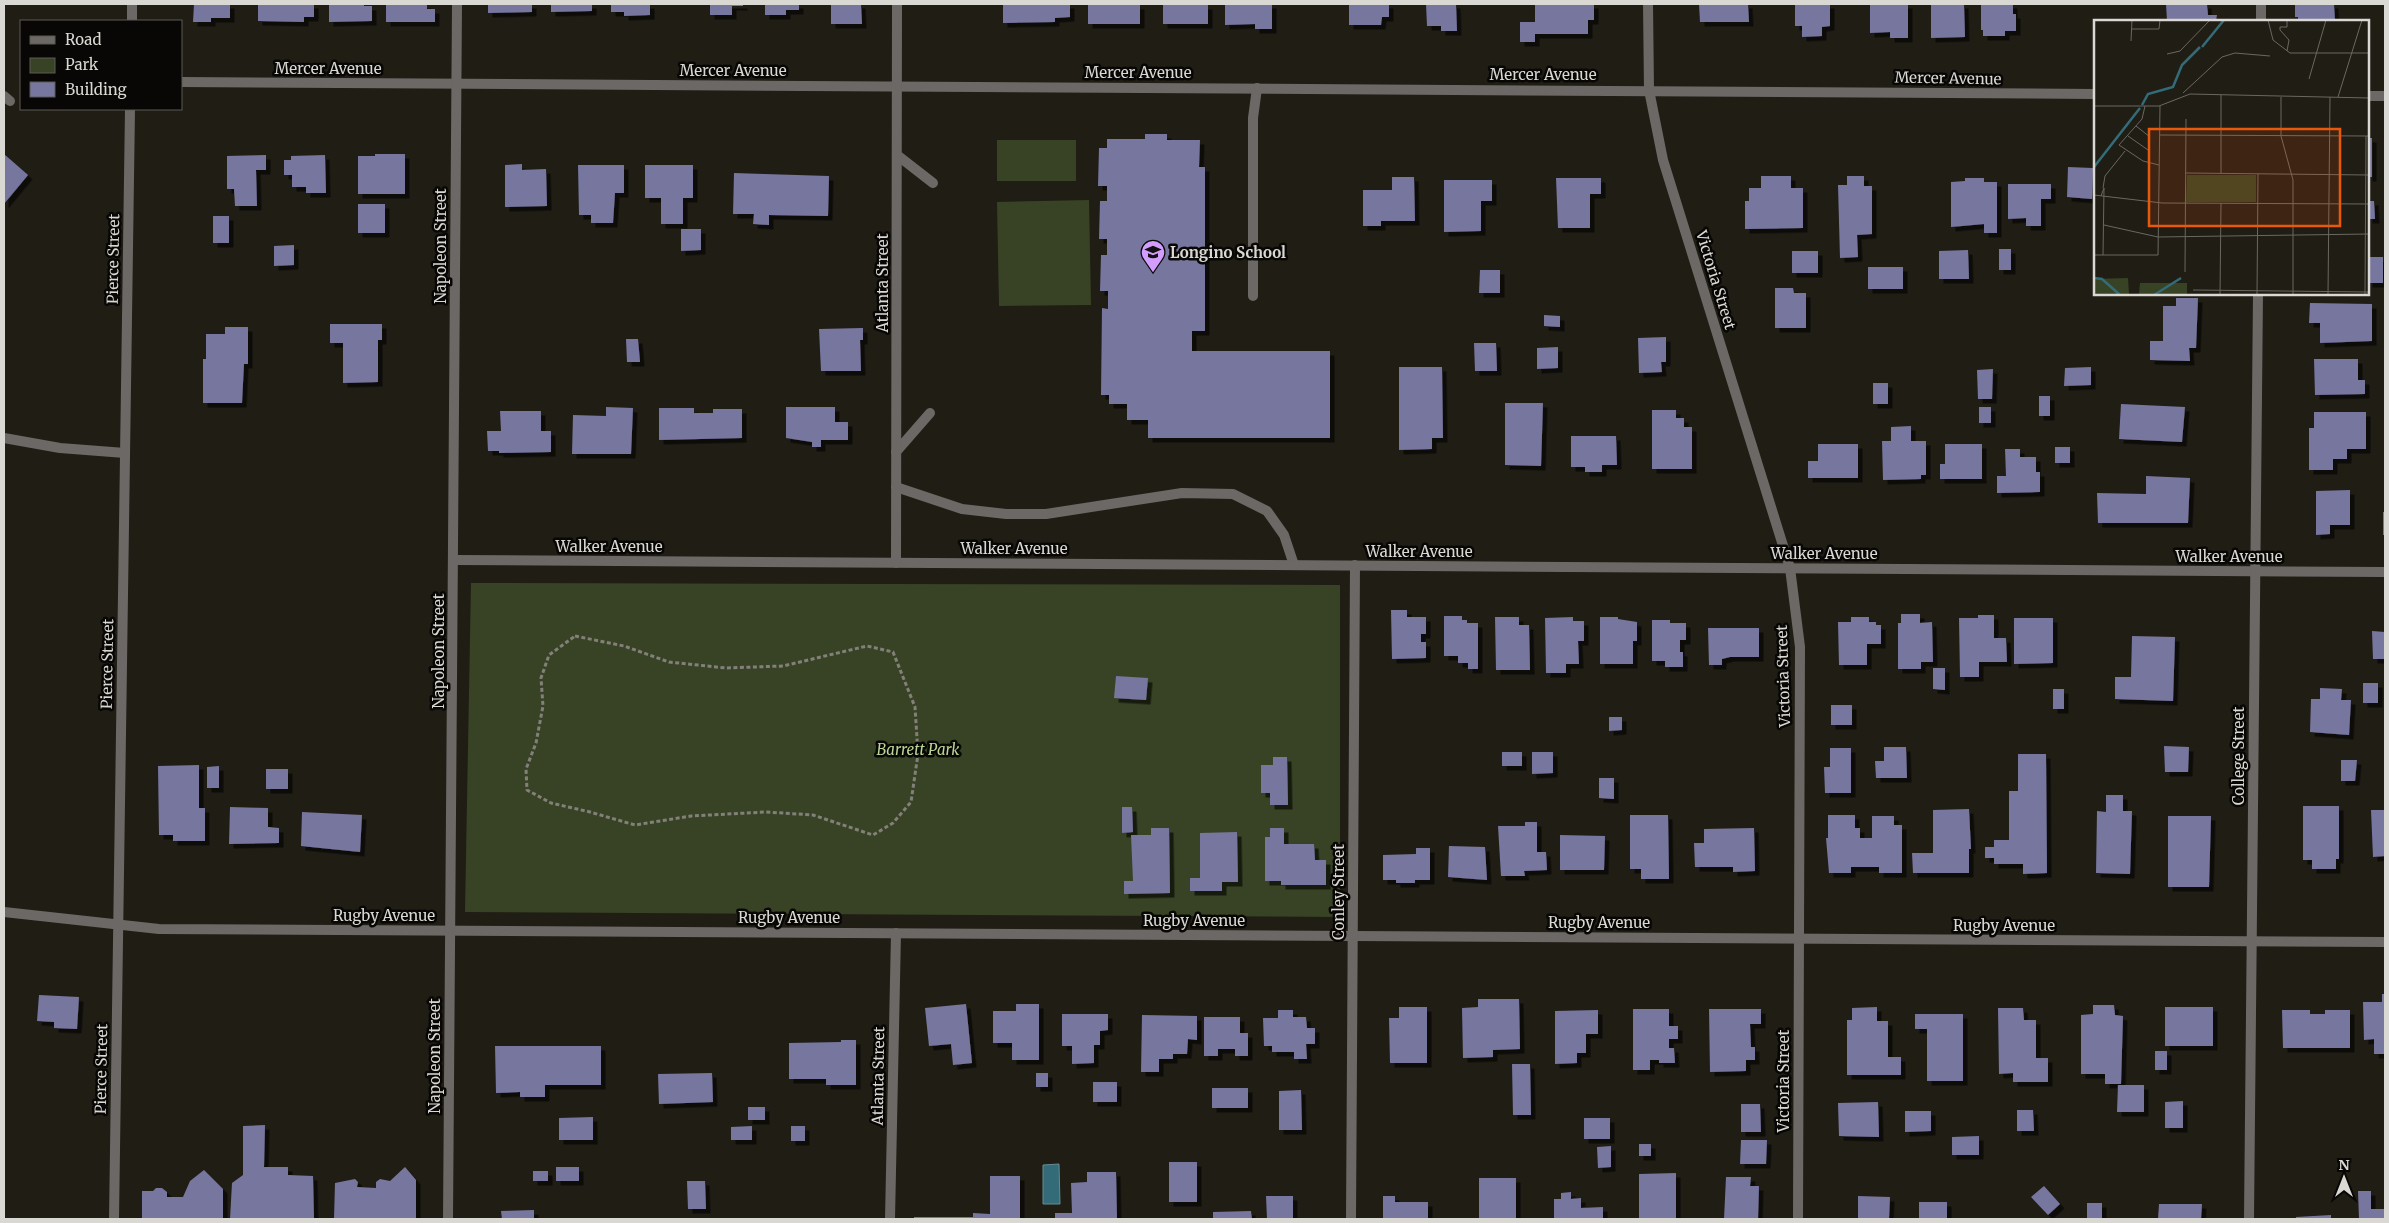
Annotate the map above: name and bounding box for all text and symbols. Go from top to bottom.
legend [20,20,182,110]
inset map [2094,20,2369,295]
text: Road [65,30,101,49]
text: Park [65,55,99,74]
street label: Mercer Avenue [274,59,382,78]
street label: Mercer Avenue [679,61,787,80]
street label: Mercer Avenue [1084,63,1192,82]
street label: Mercer Avenue [1489,65,1597,84]
street label: Mercer Avenue [1894,68,2002,88]
text: Building [65,80,127,99]
street label: Napoleon Street [431,188,450,304]
street label: Pierce Street [103,214,123,304]
street label: Victoria Street [1692,227,1740,332]
street label: Atlanta Street [873,233,892,334]
school or university icon: Longino School [1140,239,1166,273]
place label: Longino School [1170,243,1286,262]
street label: Walker Avenue [554,537,663,556]
street label: Walker Avenue [959,539,1068,558]
street label: Walker Avenue [1364,542,1473,561]
street label: Walker Avenue [1769,544,1878,563]
street label: Walker Avenue [2174,547,2283,566]
street label: Napoleon Street [429,593,448,709]
street label: Pierce Street [97,619,117,709]
street label: Victoria Street [1772,624,1794,729]
street label: College Street [2229,707,2248,805]
park label: Barrett Park [877,740,960,759]
street label: Conley Street [1329,844,1348,940]
street label: Rugby Avenue [333,906,435,925]
street label: Rugby Avenue [738,908,840,927]
street label: Rugby Avenue [1143,911,1245,930]
street label: Rugby Avenue [1548,913,1650,932]
street label: Rugby Avenue [1953,916,2055,935]
street label: Napoleon Street [425,998,444,1114]
street label: Pierce Street [91,1024,111,1114]
street label: Atlanta Street [868,1026,888,1127]
street label: Victoria Street [1774,1030,1793,1133]
north arrow [2319,1153,2369,1203]
text: N [2338,1156,2350,1174]

